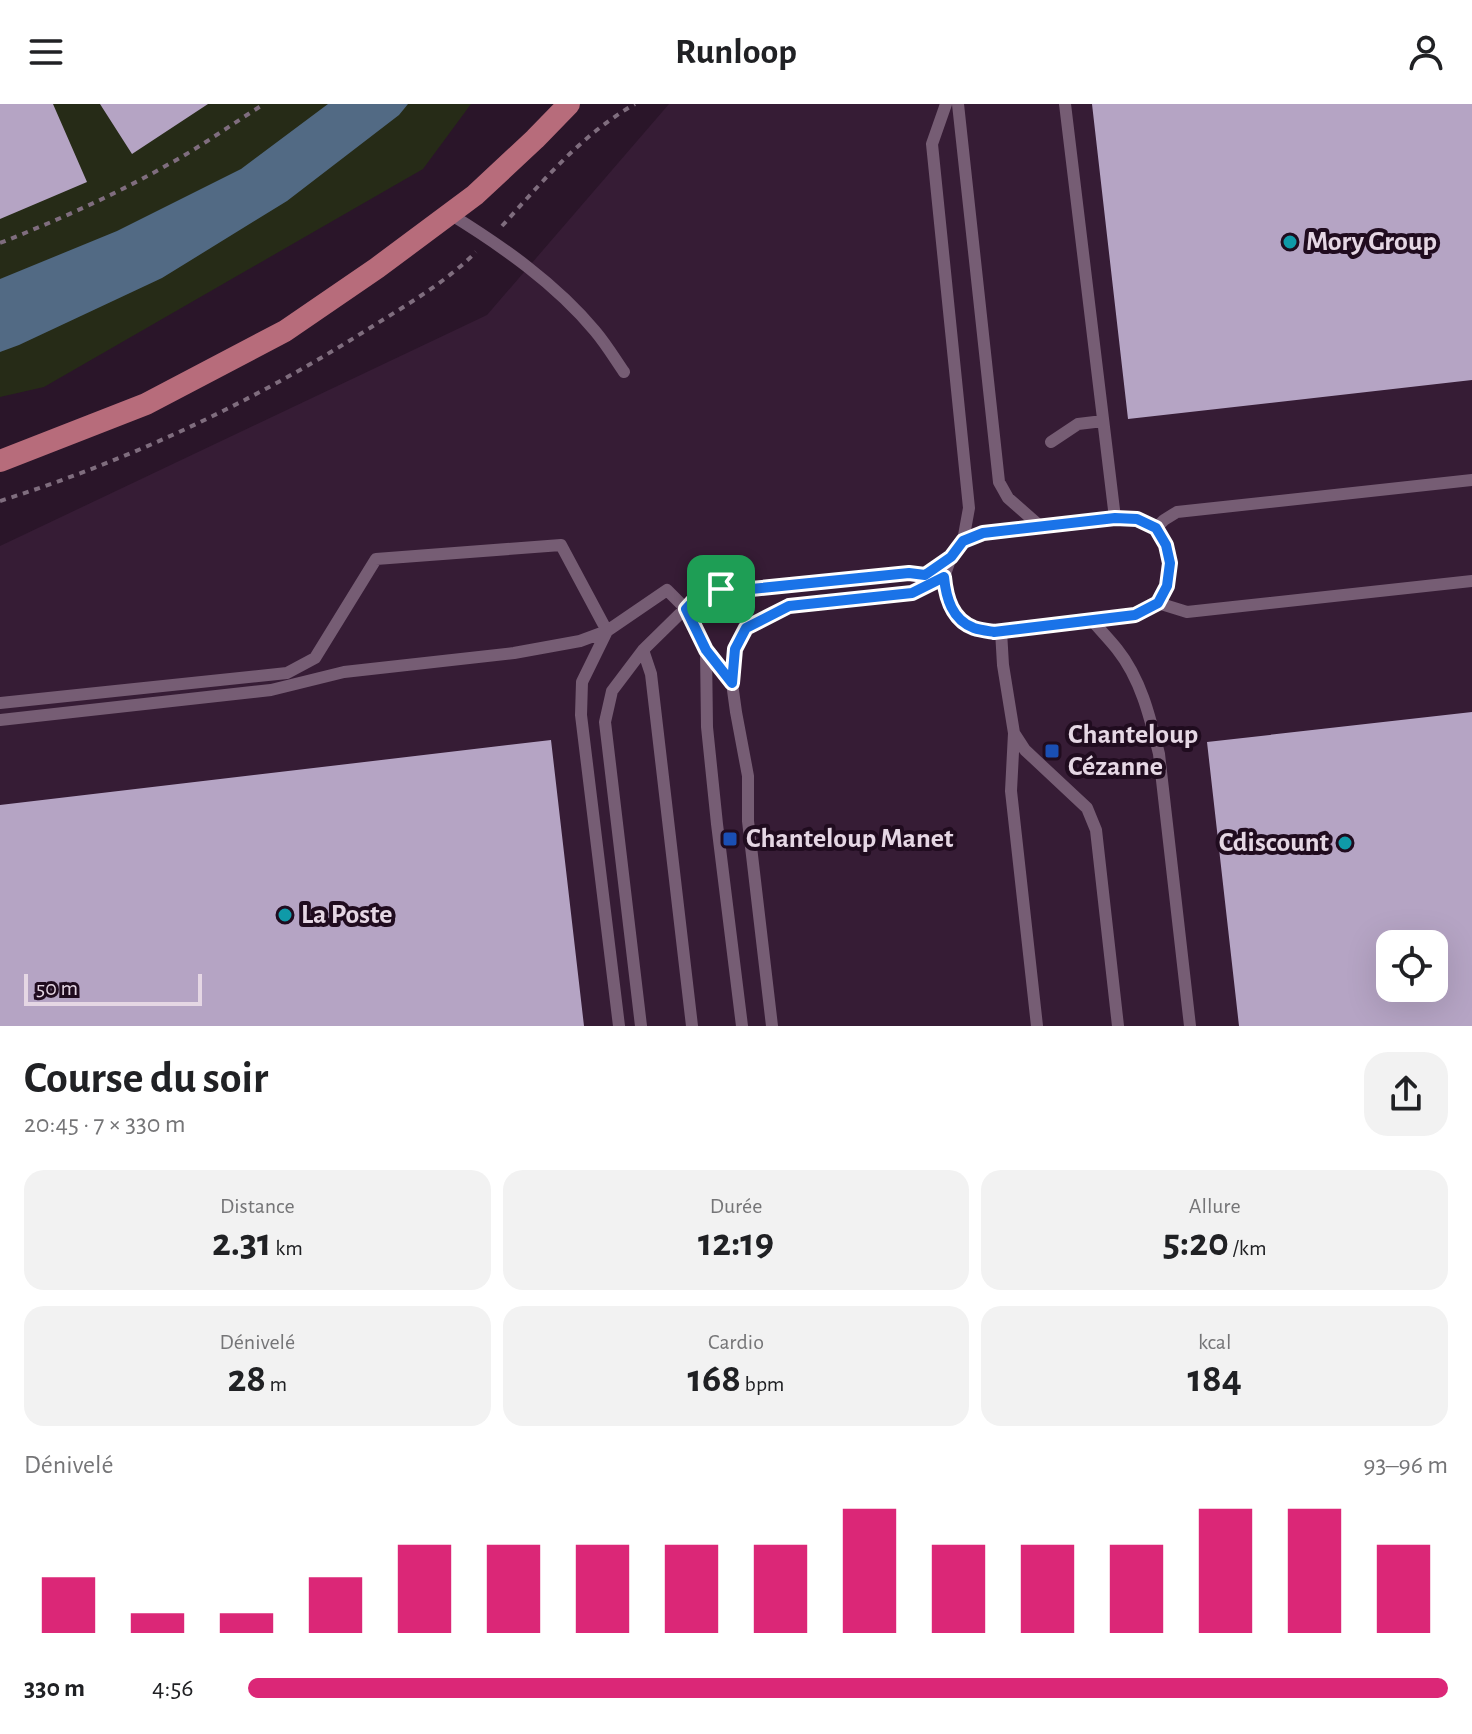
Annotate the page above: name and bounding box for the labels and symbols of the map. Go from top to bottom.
place label: Mory Group [1306,228,1437,256]
marker: Mory Group [1281,233,1299,251]
pin [687,555,755,623]
place label: Chanteloup Cézanne [1068,721,1198,781]
marker: Chanteloup Cézanne [1043,742,1061,760]
place label: Chanteloup Manet [746,825,954,853]
place label: Cdiscount [1219,829,1330,857]
marker: Chanteloup Manet [721,830,739,848]
marker: Cdiscount [1336,834,1354,852]
place label: La Poste [301,901,393,929]
marker: La Poste [276,906,294,924]
scale bar [24,970,202,1006]

